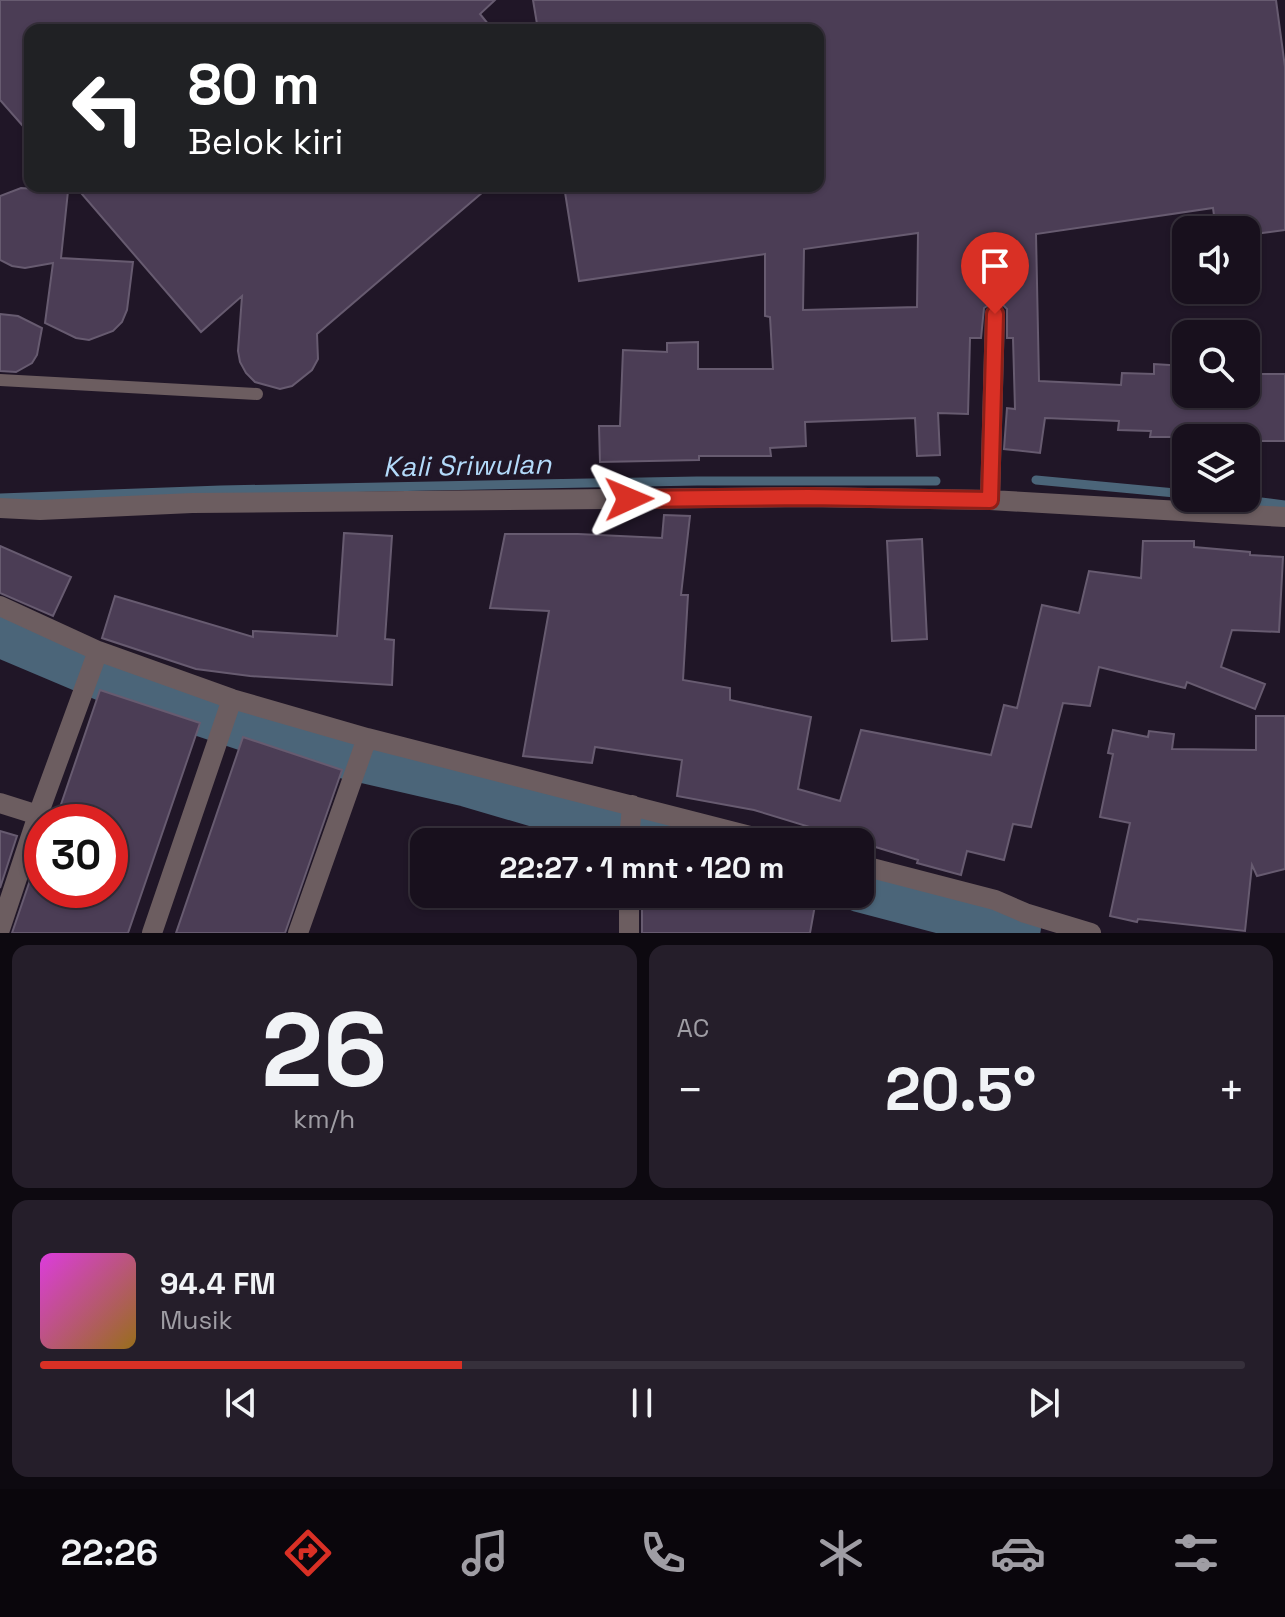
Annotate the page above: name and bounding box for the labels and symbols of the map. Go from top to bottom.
pin [961,232,1029,314]
water label: Kali Sriwulan [383,446,552,484]
position arrow [587,457,671,541]
speed limit sign: 30 [24,804,128,908]

